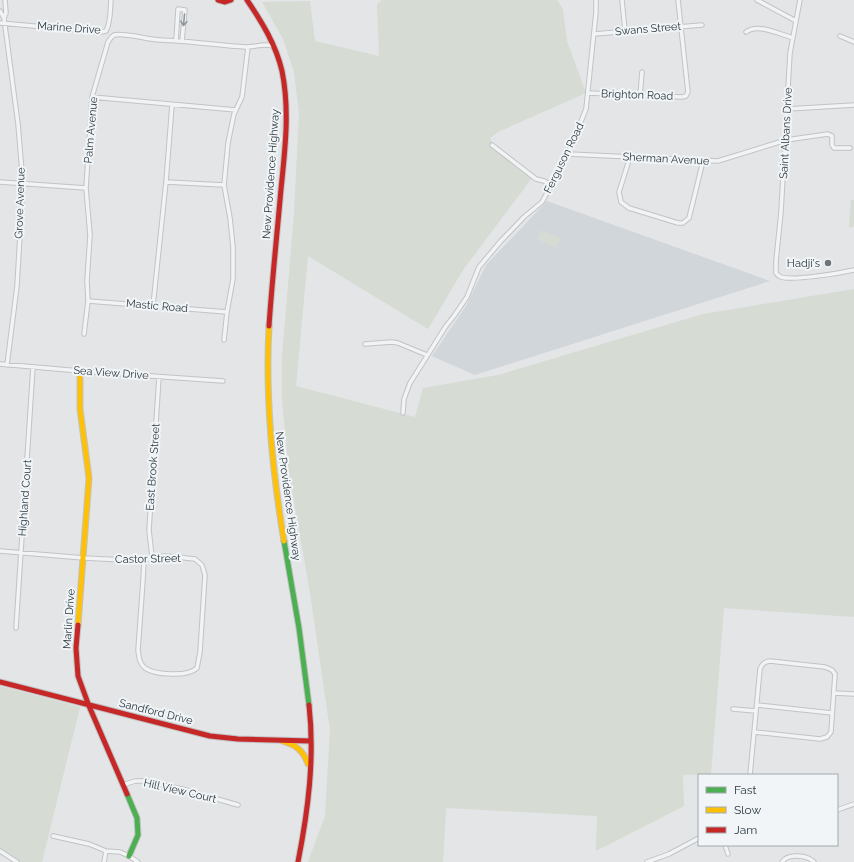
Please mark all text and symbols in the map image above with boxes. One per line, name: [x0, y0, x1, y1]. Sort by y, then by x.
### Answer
one-way arrow: [180, 14, 188, 27]
street label: Marine Drive: [37, 19, 102, 37]
street label: Swans Street: [614, 20, 682, 38]
street label: Saint Albans Drive: [777, 86, 795, 179]
street label: Brighton Road: [601, 87, 674, 103]
street label: Palm Avenue: [82, 96, 100, 164]
street label: New Providence Highway: [260, 108, 282, 240]
street label: Ferguson Road: [541, 120, 587, 195]
street label: Sherman Avenue: [622, 150, 710, 168]
street label: Grove Avenue: [12, 167, 28, 239]
place label: Hadji's: [787, 257, 820, 270]
marker: Hadji's: [823, 258, 833, 268]
street label: Mastic Road: [125, 297, 189, 315]
street label: Sea View Drive: [73, 364, 150, 382]
street label: East Brook Street: [143, 422, 163, 511]
street label: New Providence Highway: [272, 431, 304, 562]
street label: Highland Court: [16, 459, 34, 537]
street label: Castor Street: [115, 552, 181, 566]
street label: Marlin Drive: [60, 588, 78, 650]
street label: Sandford Drive: [118, 697, 195, 728]
legend: [698, 774, 838, 846]
street label: Hill View Court: [142, 776, 218, 806]
text: Fast: [734, 783, 757, 797]
text: Slow: [734, 803, 761, 817]
text: Jam: [734, 823, 757, 837]

